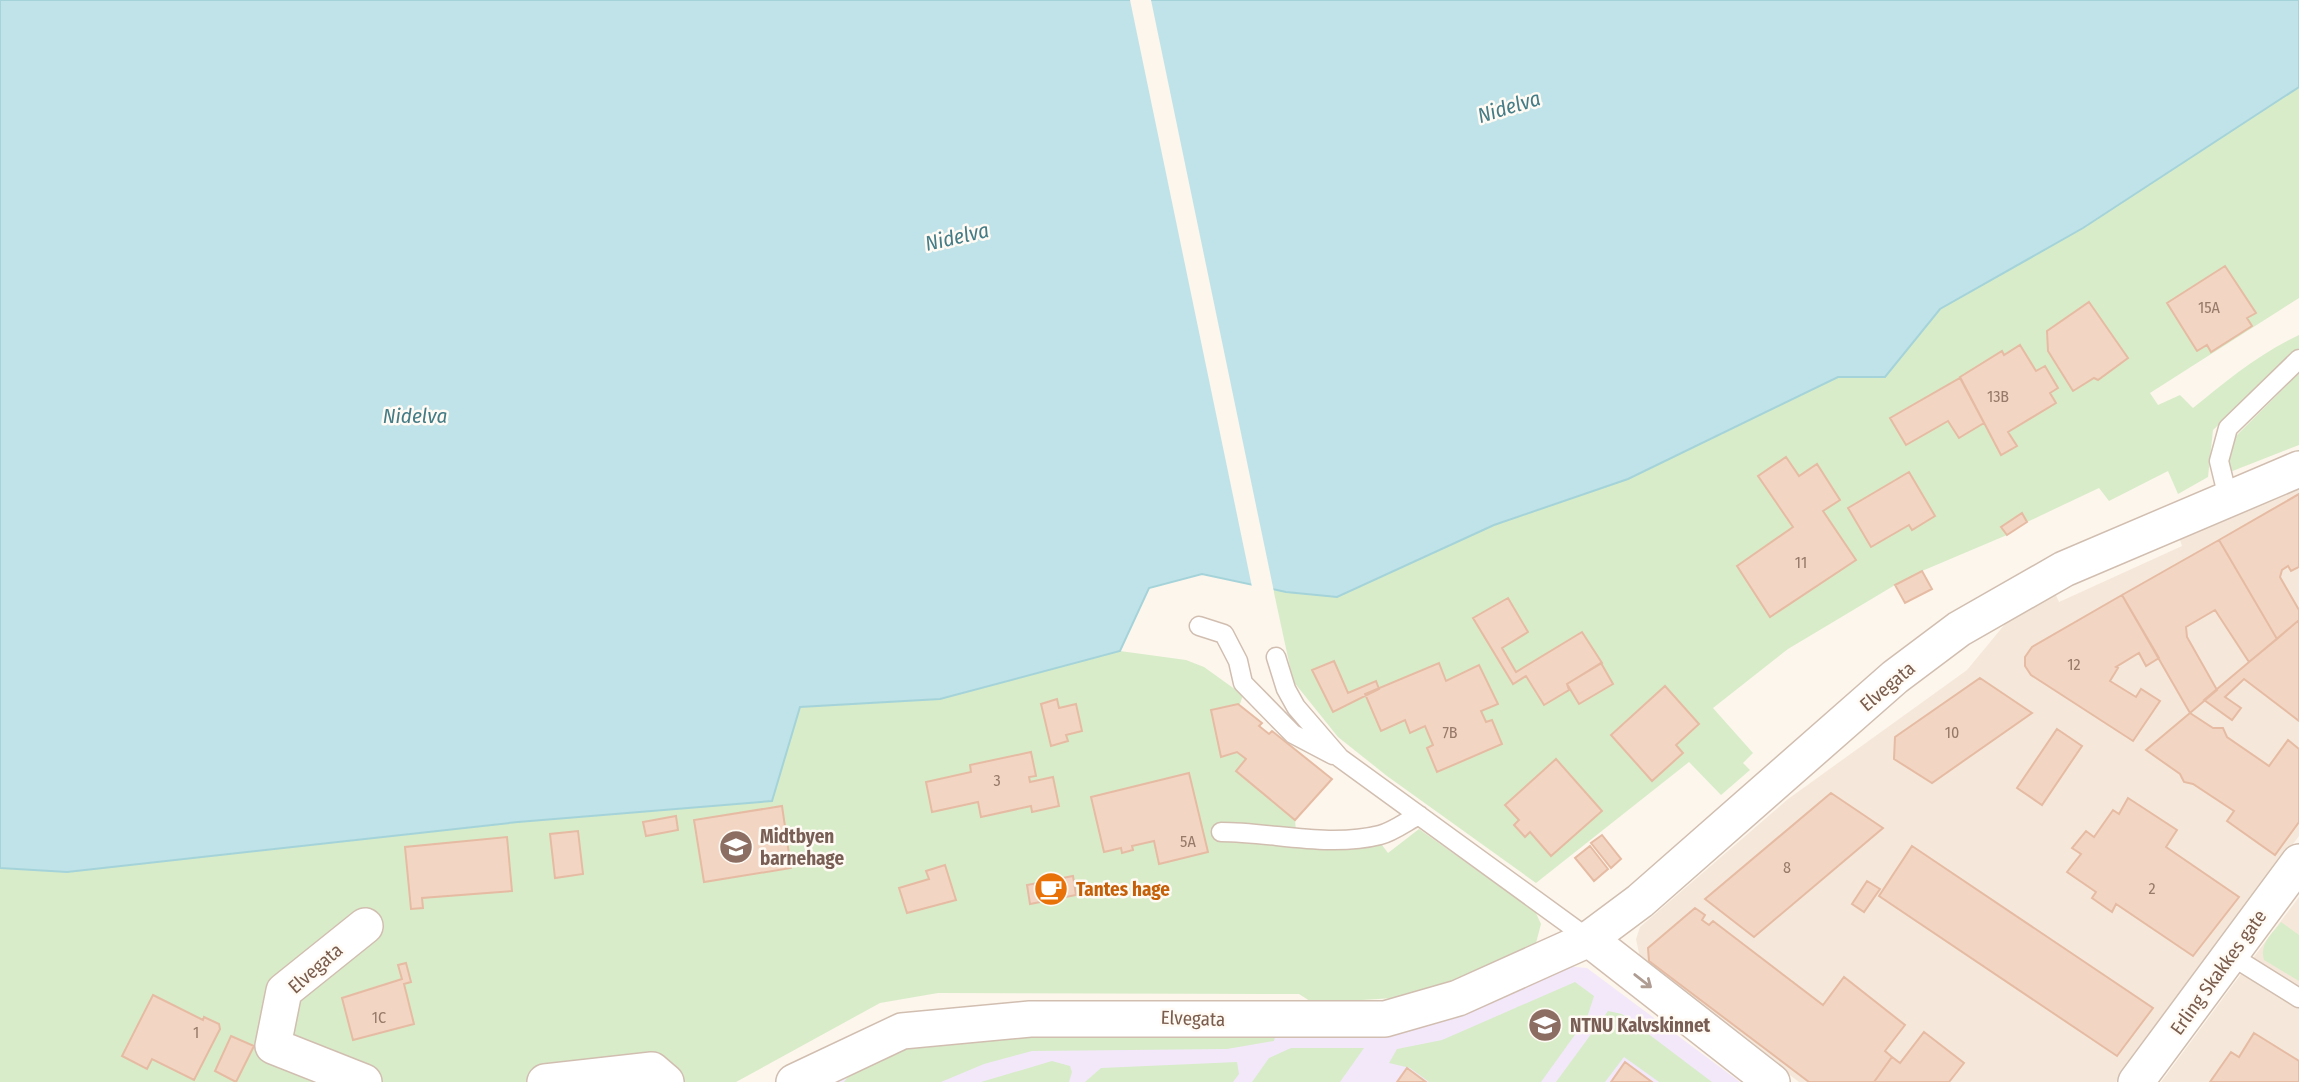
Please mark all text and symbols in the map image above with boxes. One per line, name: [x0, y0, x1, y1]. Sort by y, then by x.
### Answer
water label: Nidelva: [1474, 85, 1544, 129]
water label: Nidelva: [923, 217, 991, 257]
house number: 15A: [2198, 298, 2221, 317]
house number: 13B: [1987, 387, 2009, 406]
water label: Nidelva: [383, 403, 447, 429]
house number: 11: [1795, 553, 1807, 572]
house number: 12: [2067, 655, 2081, 674]
street label: Elvegata: [1855, 657, 1919, 716]
house number: 7B: [1442, 723, 1458, 742]
house number: 10: [1945, 723, 1959, 742]
house number: 3: [993, 771, 1001, 790]
place label: Midtbyen barnehage: [760, 825, 844, 870]
school or university icon: Midtbyen barnehage: [717, 828, 755, 866]
house number: 5A: [1180, 832, 1196, 851]
house number: 8: [1783, 858, 1791, 877]
cafe icon: Tantes hage: [1032, 870, 1070, 908]
place label: Tantes hage: [1076, 878, 1170, 901]
house number: 2: [2148, 879, 2156, 898]
street label: Erling Skakkes gate: [2165, 905, 2271, 1039]
street label: Elvegata: [283, 938, 347, 998]
one-way arrow: [1633, 974, 1652, 989]
street label: Elvegata: [1160, 1006, 1226, 1031]
school or university icon: NTNU Kalvskinnet: [1526, 1006, 1564, 1044]
house number: 1C: [372, 1008, 386, 1027]
place label: NTNU Kalvskinnet: [1570, 1014, 1711, 1037]
house number: 1: [193, 1023, 199, 1042]

